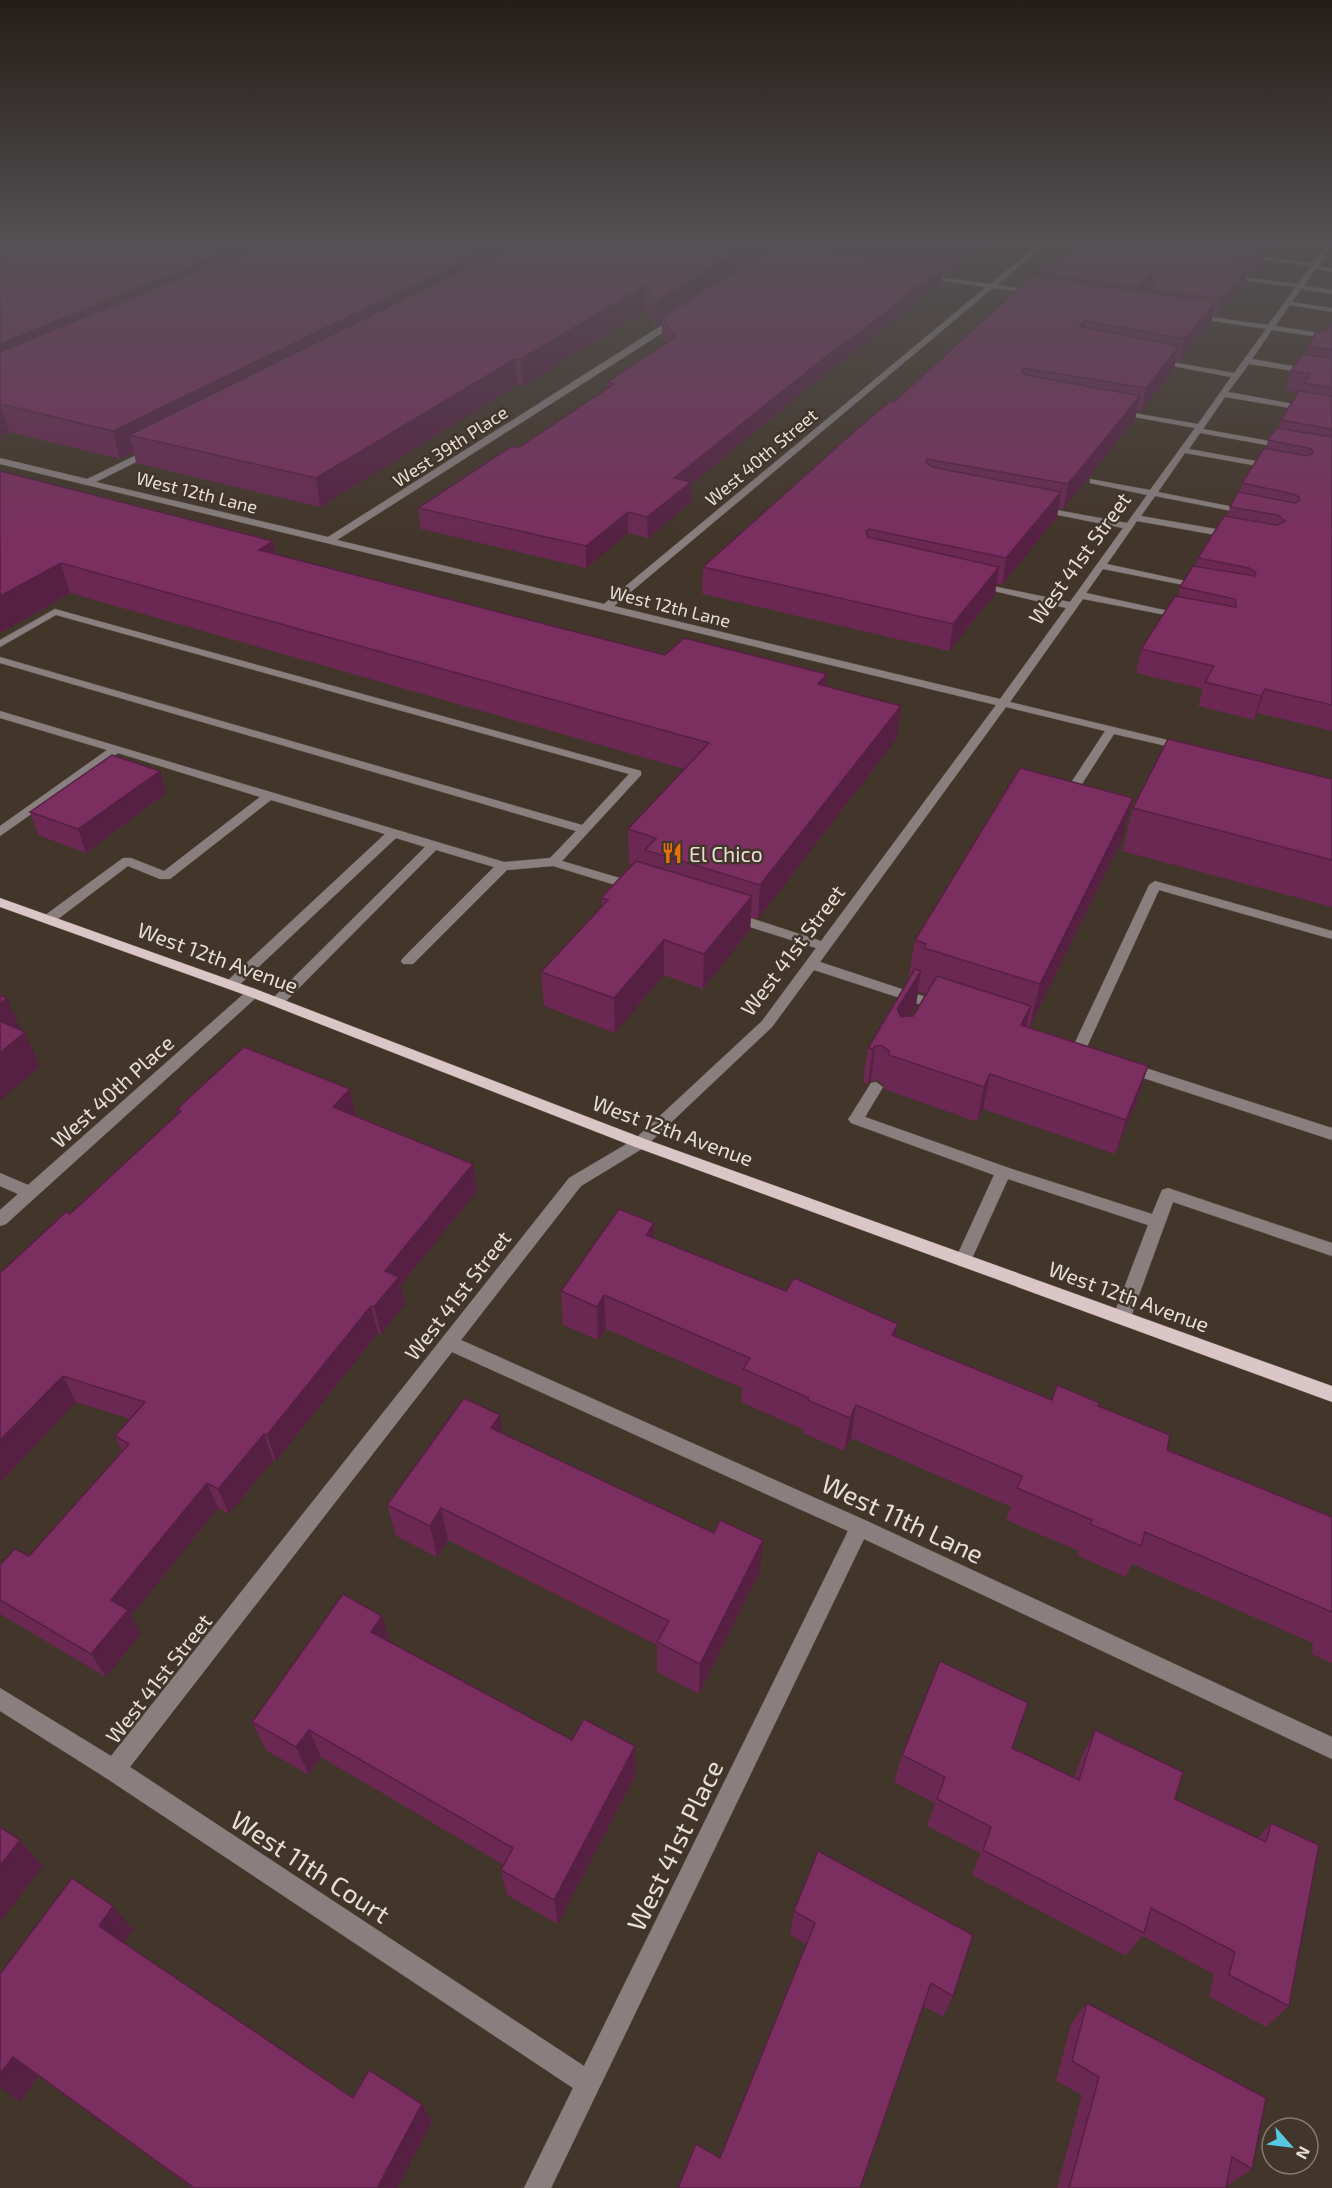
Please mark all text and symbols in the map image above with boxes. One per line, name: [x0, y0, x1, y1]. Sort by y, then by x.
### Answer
street label: West 39th Place: [389, 401, 511, 491]
street label: West 40th Street: [700, 404, 822, 510]
street label: West 12th Lane: [134, 466, 260, 518]
street label: West 41st Street: [1023, 487, 1135, 629]
street label: West 12th Lane: [607, 580, 733, 632]
restaurant icon: El Chico: [660, 841, 684, 865]
place label: El Chico: [689, 841, 763, 866]
street label: West 41st Street: [735, 880, 849, 1020]
street label: West 12th Avenue: [134, 916, 302, 998]
street label: West 40th Place: [46, 1029, 178, 1153]
street label: West 12th Avenue: [589, 1089, 757, 1171]
street label: West 41st Street: [399, 1225, 515, 1365]
street label: West 12th Avenue: [1045, 1255, 1213, 1337]
street label: West 11th Lane: [817, 1467, 989, 1569]
street label: West 41st Street: [100, 1608, 216, 1748]
street label: West 41st Place: [619, 1755, 729, 1935]
street label: West 11th Court: [226, 1803, 396, 1929]
north arrow: [1260, 2116, 1320, 2176]
text: N: [1293, 2144, 1315, 2163]

